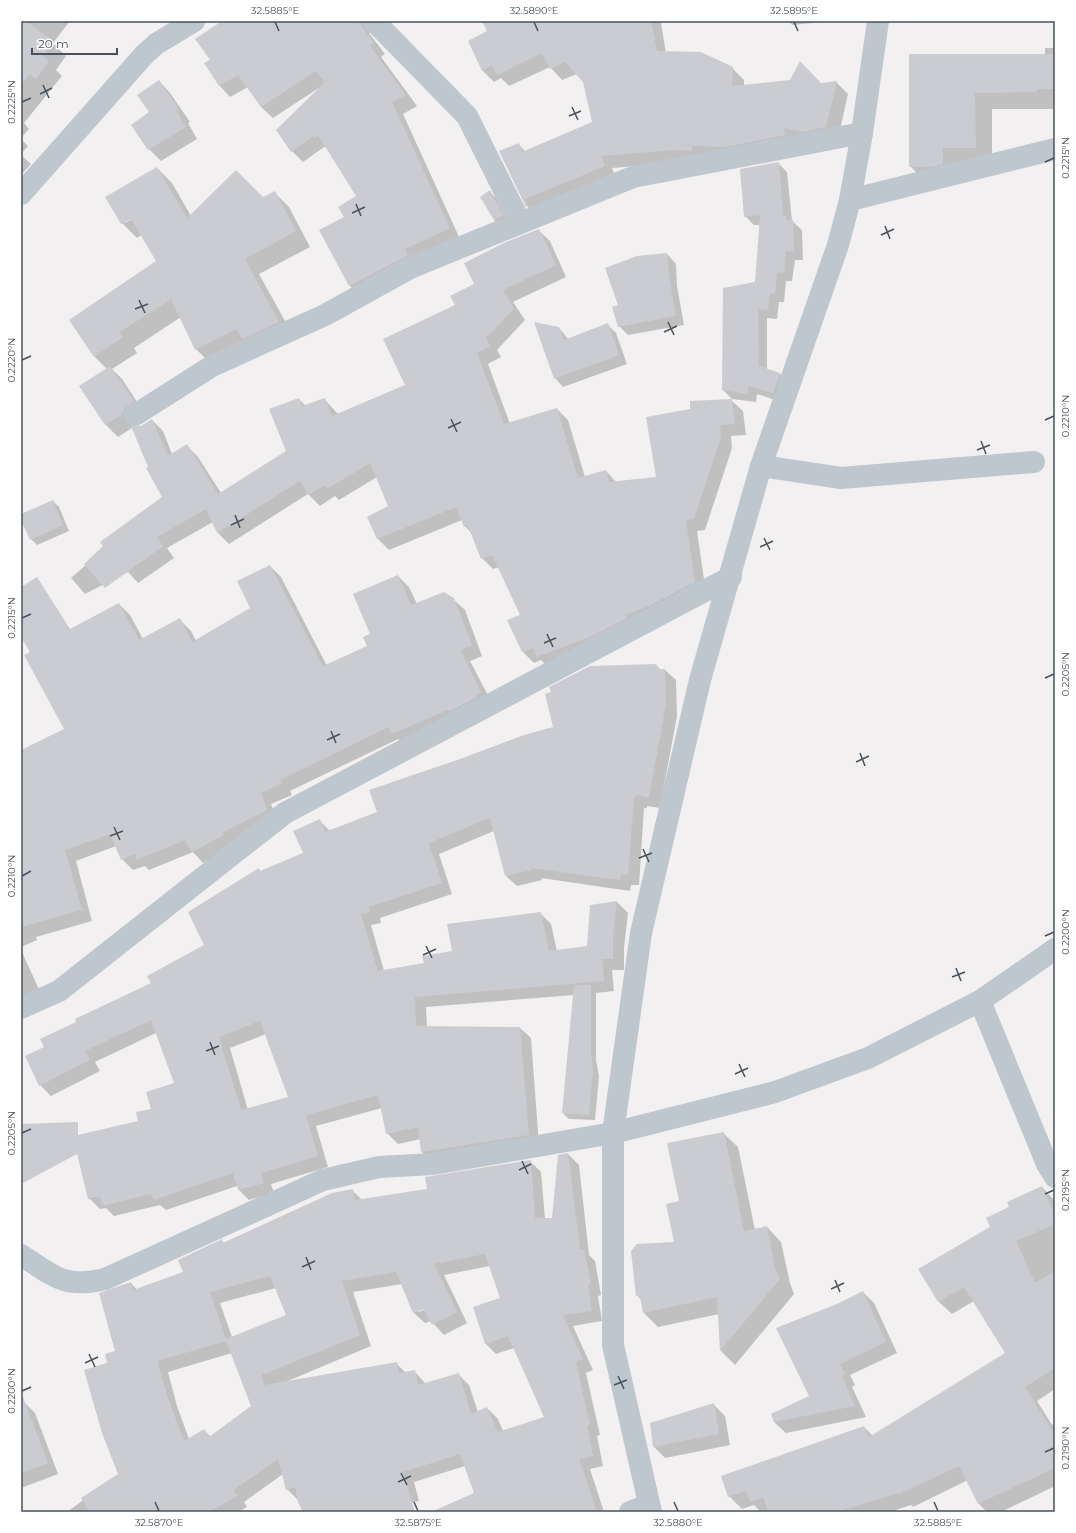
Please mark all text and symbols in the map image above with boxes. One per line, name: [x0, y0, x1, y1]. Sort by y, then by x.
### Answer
text: 32.5885°E: [251, 4, 299, 17]
text: 32.5890°E: [509, 4, 559, 17]
text: 32.5895°E: [770, 4, 818, 17]
scale bar: [32, 30, 117, 56]
text: 20 m: [38, 36, 69, 51]
text: 0.2225°N: [5, 80, 18, 124]
text: 0.2215°N: [1059, 137, 1072, 179]
text: 0.2220°N: [5, 338, 18, 382]
text: 0.2210°N: [1059, 395, 1072, 437]
text: 0.2215°N: [5, 597, 18, 639]
text: 0.2205°N: [1059, 652, 1072, 696]
text: 0.2210°N: [5, 855, 18, 897]
text: 0.2200°N: [1059, 909, 1072, 955]
text: 0.2205°N: [5, 1111, 18, 1155]
text: 0.2195°N: [1059, 1169, 1072, 1211]
text: 0.2200°N: [5, 1368, 18, 1414]
text: 0.2190°N: [1059, 1426, 1072, 1470]
text: 32.5870°E: [135, 1516, 184, 1529]
text: 32.5875°E: [394, 1516, 442, 1529]
text: 32.5880°E: [653, 1516, 703, 1529]
text: 32.5885°E: [914, 1516, 962, 1529]

